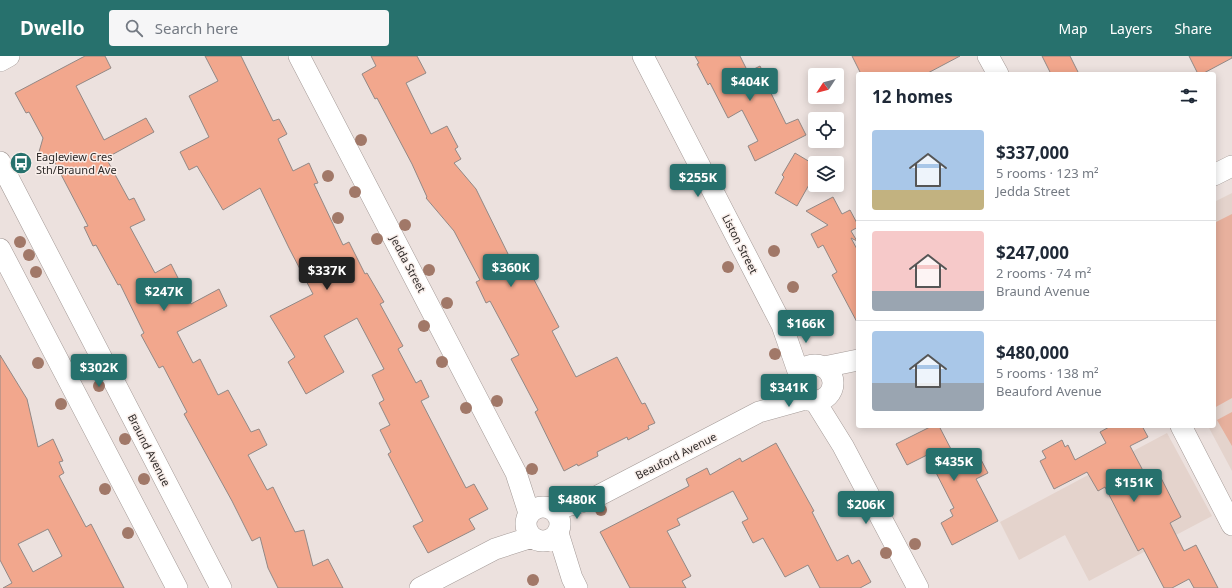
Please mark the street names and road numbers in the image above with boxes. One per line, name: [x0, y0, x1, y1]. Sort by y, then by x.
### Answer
street label: Liston Street: [719, 211, 762, 276]
street label: Jedda Street: [387, 232, 430, 295]
street label: Braund Avenue: [125, 411, 174, 489]
street label: Beauford Avenue: [633, 429, 719, 483]

